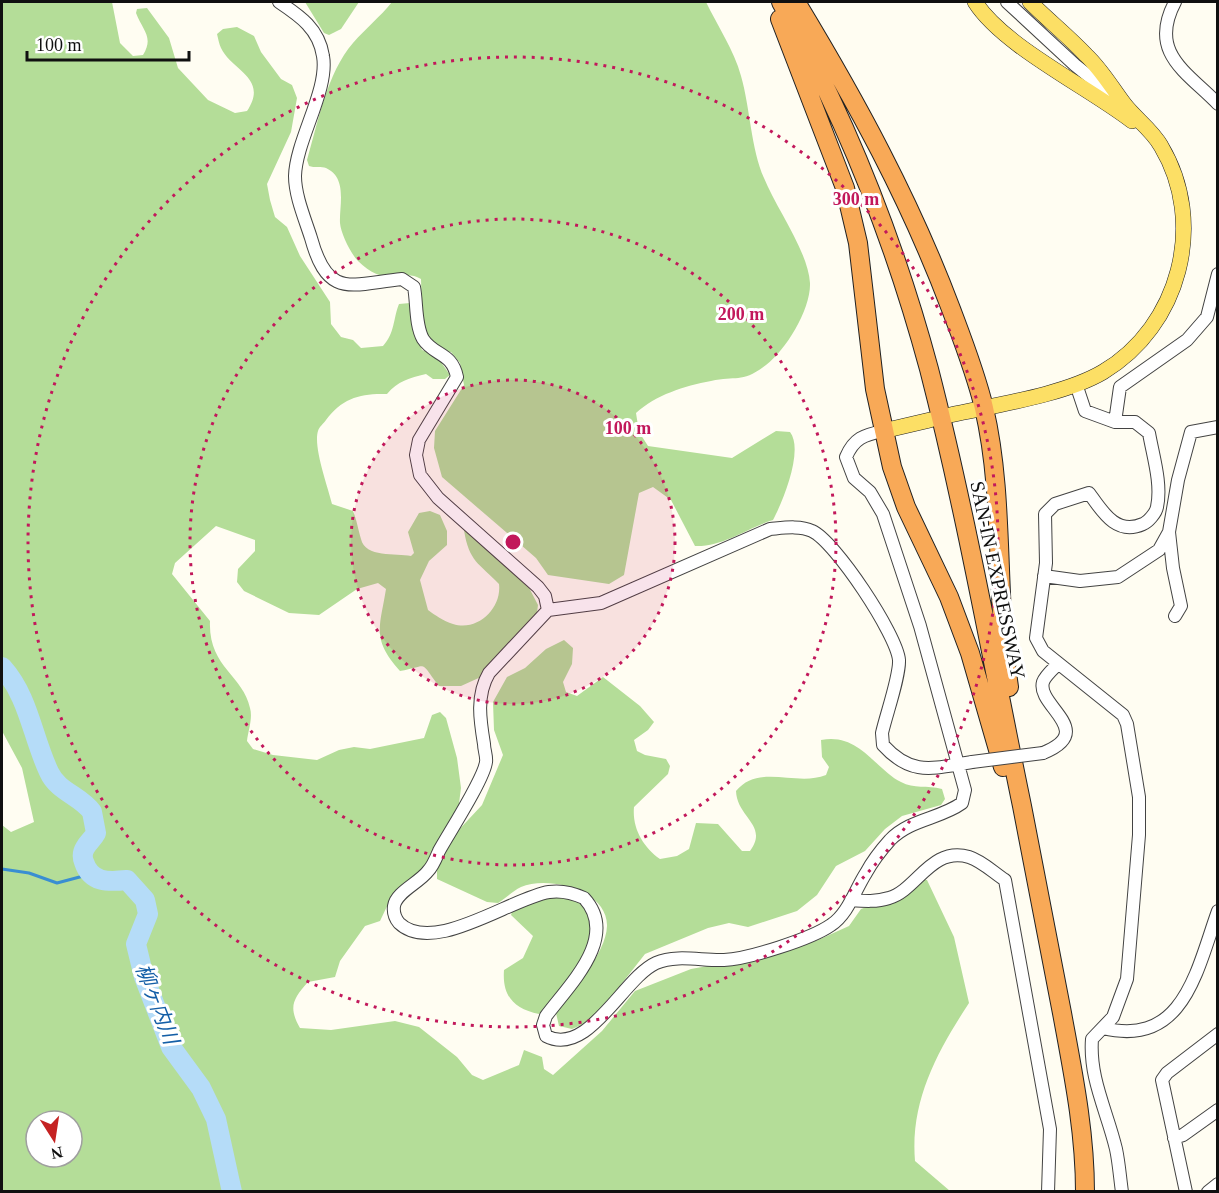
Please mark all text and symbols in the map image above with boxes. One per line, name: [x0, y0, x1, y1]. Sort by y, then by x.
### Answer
scale bar: [27, 24, 189, 62]
text: 100 m: [36, 35, 82, 55]
text: 300 m: [833, 189, 879, 209]
text: 200 m: [718, 304, 764, 324]
text: 100 m: [605, 418, 651, 438]
street label: SAN-IN EXPRESSWAY: [966, 479, 1030, 681]
centre of rings: [503, 532, 523, 552]
water label: 柳ヶ内川: [131, 960, 184, 1049]
north arrow: [24, 1109, 84, 1169]
text: N: [49, 1144, 64, 1163]

